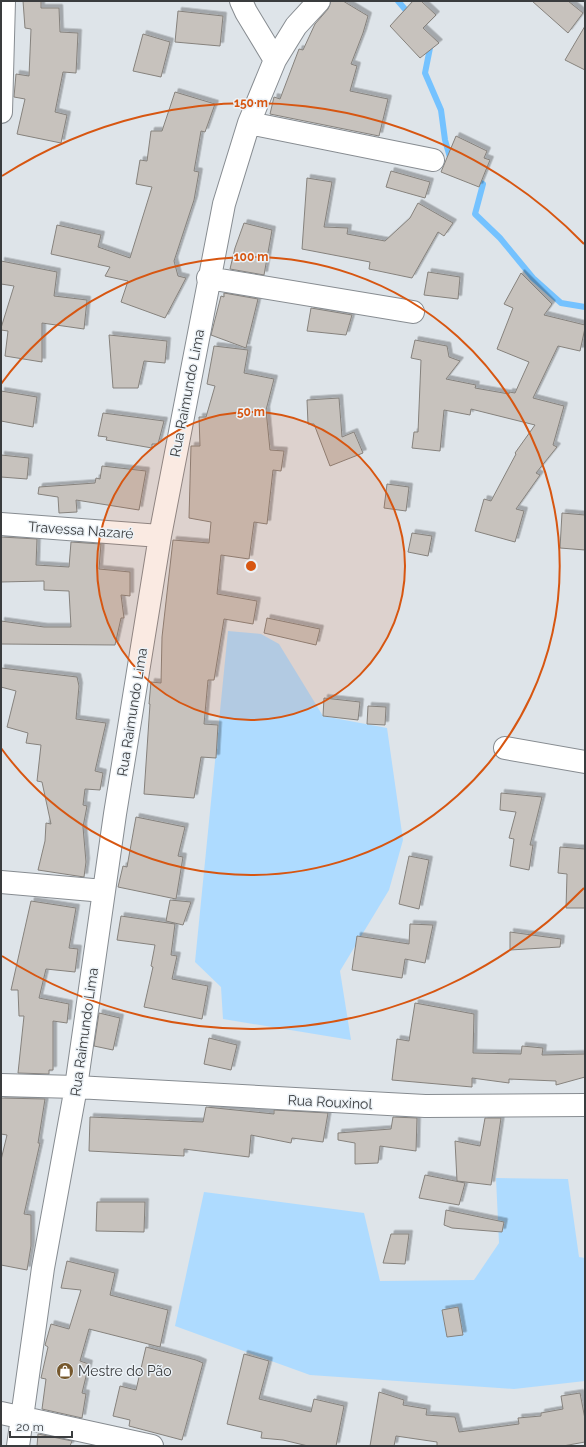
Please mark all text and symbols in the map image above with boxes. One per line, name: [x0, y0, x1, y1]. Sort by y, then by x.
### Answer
text: 150 m: [234, 96, 268, 110]
text: 100 m: [234, 250, 268, 264]
street label: Rua Raimundo Lima: [167, 328, 207, 458]
text: 50 m: [237, 405, 265, 419]
street label: Travessa Nazaré: [28, 518, 134, 542]
centre of rings: [244, 559, 258, 573]
street label: Rua Raimundo Lima: [114, 647, 150, 777]
street label: Rua Raimundo Lima: [67, 967, 101, 1097]
street label: Rua Rouxinol: [287, 1092, 373, 1112]
shop icon: Mestre do Pão: [55, 1361, 75, 1381]
place label: Mestre do Pão: [78, 1363, 172, 1379]
scale bar: [10, 1413, 72, 1439]
text: 20 m: [16, 1420, 44, 1434]

